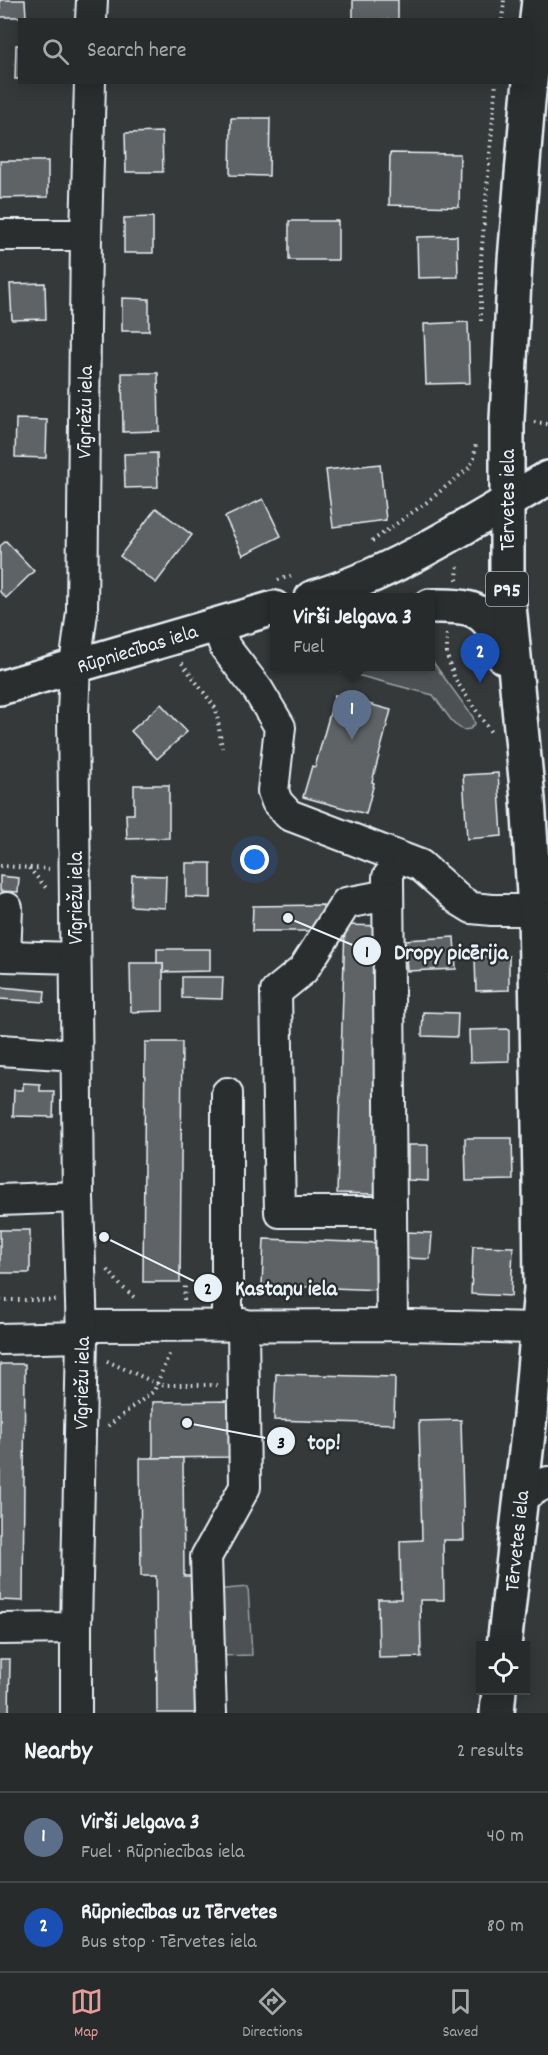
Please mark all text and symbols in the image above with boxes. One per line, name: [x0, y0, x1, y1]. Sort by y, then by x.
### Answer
search box: [18, 18, 530, 84]
icon: search: [39, 35, 72, 68]
text: Search here: [87, 36, 186, 67]
street label: Vīgriežu iela: [71, 364, 103, 459]
street label: Tērvetes iela: [495, 448, 525, 551]
road number: P95: [486, 572, 528, 606]
popup: [270, 593, 435, 671]
text: Virši Jelgava 3: [293, 603, 412, 634]
street label: Rūpniecības iela: [74, 618, 203, 683]
text: Fuel: [293, 634, 324, 662]
pin: 2: [460, 634, 500, 683]
pin: 1: [332, 690, 372, 740]
your location: [240, 845, 269, 874]
street label: Vīgriežu iela: [63, 850, 93, 945]
callout: Dropy picērija: [352, 931, 520, 971]
text: Dropy picērija: [394, 939, 509, 970]
text: 1: [365, 941, 369, 966]
callout: Kastaņu iela: [193, 1268, 349, 1308]
text: Kastaņu iela: [235, 1275, 338, 1306]
text: 2: [204, 1278, 212, 1303]
street label: Vīgriežu iela: [68, 1335, 100, 1430]
callout: top!: [266, 1421, 352, 1461]
text: top!: [308, 1429, 340, 1460]
text: 3: [277, 1432, 285, 1457]
street label: Tērvetes iela: [499, 1488, 539, 1594]
map controls: [476, 1641, 530, 1695]
button: locate: [476, 1641, 530, 1695]
text: Nearby: [24, 1734, 92, 1771]
text: 2 results: [457, 1738, 524, 1766]
text: Virši Jelgava 3: [81, 1808, 200, 1839]
text: 1: [41, 1823, 46, 1851]
text: 40 m: [486, 1823, 524, 1851]
text: Fuel · Rūpniecības iela: [81, 1839, 244, 1867]
text: Rūpniecības uz Tērvetes: [81, 1898, 277, 1929]
text: 2: [39, 1913, 48, 1941]
text: 80 m: [487, 1913, 524, 1941]
text: Bus stop · Tērvetes iela: [81, 1929, 257, 1957]
tab: Map: [70, 1985, 103, 2044]
tab: Directions: [242, 1985, 303, 2044]
tab: Saved: [442, 1985, 478, 2044]

